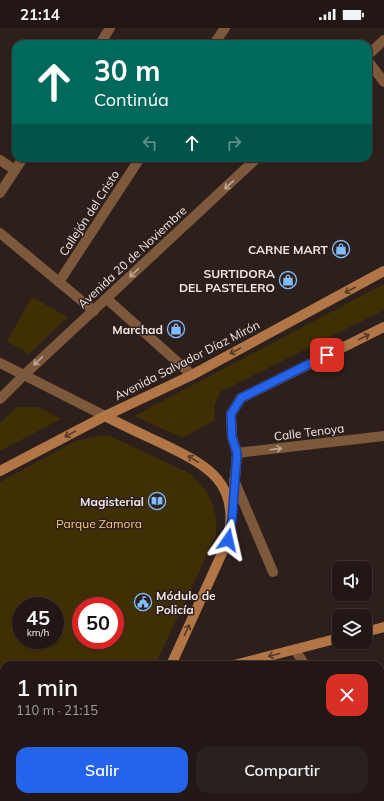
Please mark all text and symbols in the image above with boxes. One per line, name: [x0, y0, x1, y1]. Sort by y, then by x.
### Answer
text: 21:14: [20, 5, 60, 24]
text: 30 m: [94, 53, 160, 88]
icon: ahead: [28, 56, 80, 108]
text: Continúa: [94, 88, 169, 111]
icon: left: [139, 132, 161, 154]
icon: ahead: [181, 132, 203, 154]
icon: right: [223, 132, 245, 154]
street label: Callejón del Cristo: [56, 167, 122, 259]
one-way arrow: [224, 180, 234, 189]
street label: Avenida 20 de Noviembre: [75, 203, 189, 311]
shop icon: CARNE MART: [331, 239, 351, 259]
place label: CARNE MART: [248, 242, 329, 257]
place label: SURTIDORA DEL PASTELERO: [179, 266, 275, 295]
one-way arrow: [129, 269, 139, 278]
shop icon: SURTIDORA DEL PASTELERO: [278, 270, 298, 290]
one-way arrow: [344, 286, 356, 294]
street label: Avenida Salvador Díaz Mirón: [112, 317, 262, 403]
shop icon: Marchad: [166, 319, 186, 339]
place label: Marchad: [112, 322, 163, 337]
one-way arrow: [357, 333, 369, 340]
pin: [310, 338, 344, 372]
icon: arrive: [316, 344, 338, 366]
one-way arrow: [229, 348, 241, 356]
one-way arrow: [33, 357, 44, 366]
street label: Calle Tenoya: [273, 420, 345, 444]
one-way arrow: [64, 431, 76, 439]
one-way arrow: [269, 445, 282, 452]
one-way arrow: [187, 454, 199, 462]
library icon: Magisterial: [147, 491, 167, 511]
place label: Magisterial: [80, 494, 144, 509]
park label: Parque Zamora: [56, 516, 142, 531]
position arrow: [207, 519, 249, 561]
map controls: [332, 561, 372, 649]
button: sound: [332, 561, 372, 601]
place label: Módulo de Policía: [156, 588, 216, 617]
public building icon: Módulo de Policía: [133, 592, 153, 612]
speed limit sign: 50: [72, 597, 124, 649]
text: 45: [26, 605, 50, 630]
button: layers: [332, 609, 372, 649]
one-way arrow: [184, 624, 191, 636]
text: km/h: [27, 626, 49, 639]
one-way arrow: [268, 652, 281, 659]
text: 1 min: [16, 672, 78, 702]
button: close: [326, 674, 368, 716]
text: 110 m · 21:15: [16, 702, 98, 718]
button: Salir: [16, 747, 188, 793]
button: Compartir: [196, 747, 368, 793]

